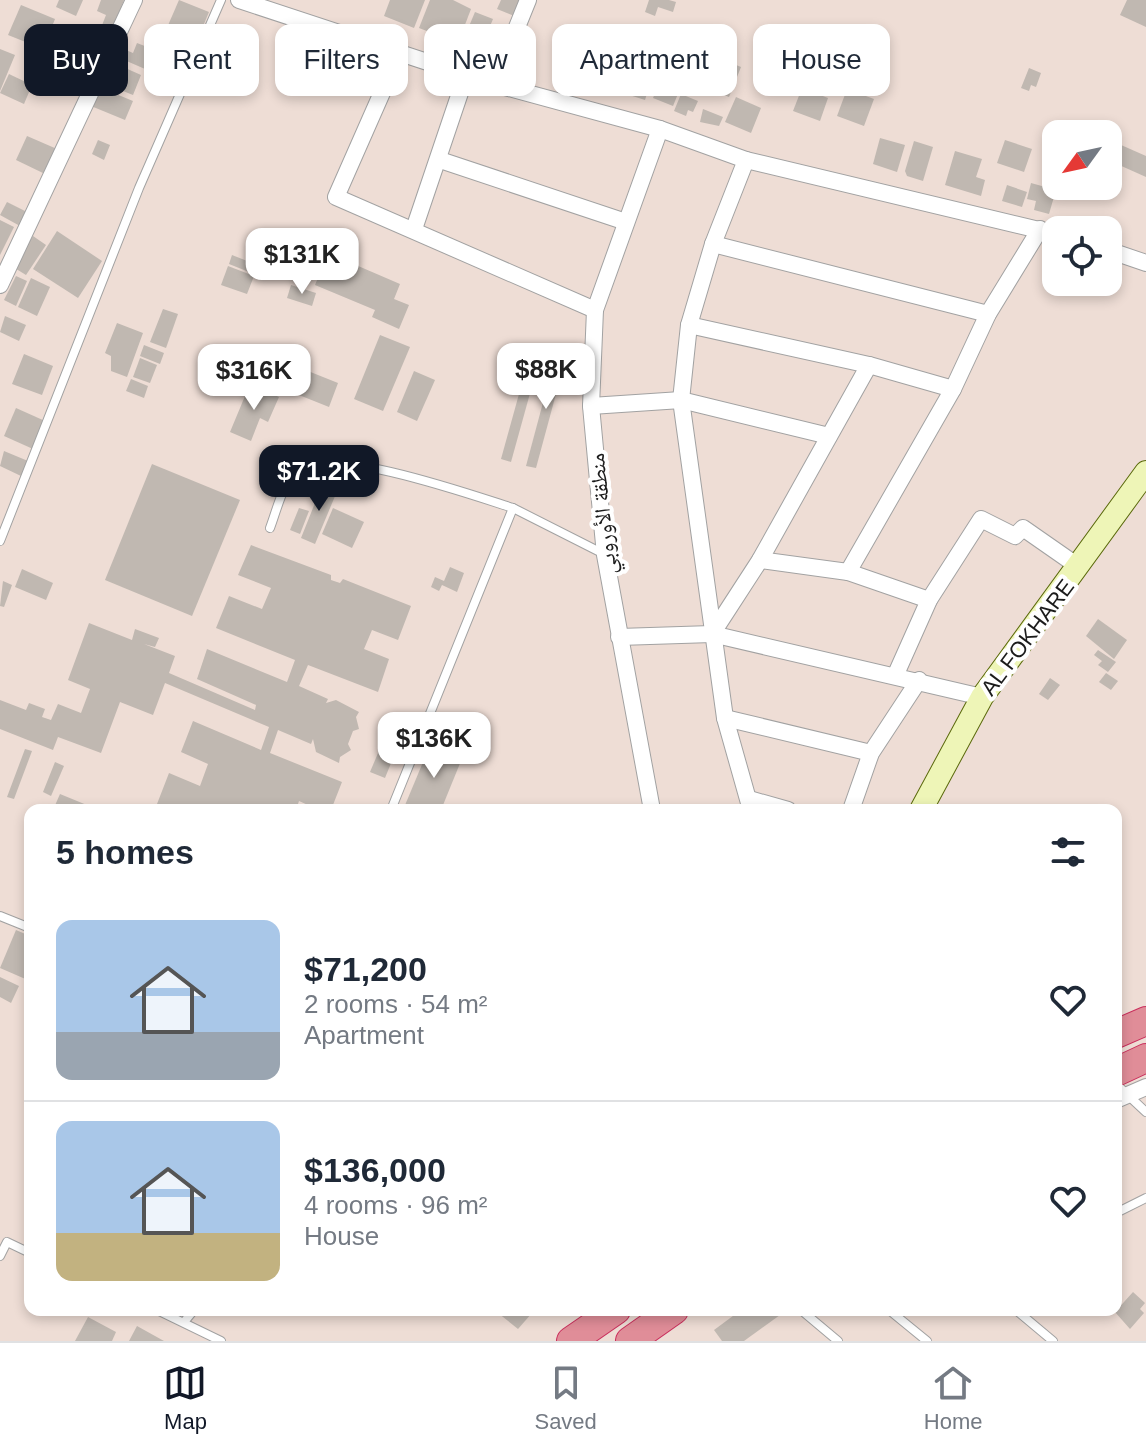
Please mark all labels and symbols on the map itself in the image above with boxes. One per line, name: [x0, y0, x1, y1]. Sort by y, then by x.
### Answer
north arrow: [1042, 120, 1122, 200]
pin: $131K: [246, 228, 358, 296]
pin: $88K: [499, 343, 593, 411]
pin: $316K: [198, 344, 310, 412]
pin: $71.2K: [254, 445, 384, 513]
street label: منطقة الأوروبي: [584, 452, 626, 576]
street label: AL FOKHARE: [976, 574, 1079, 700]
pin: $136K: [378, 712, 490, 780]

